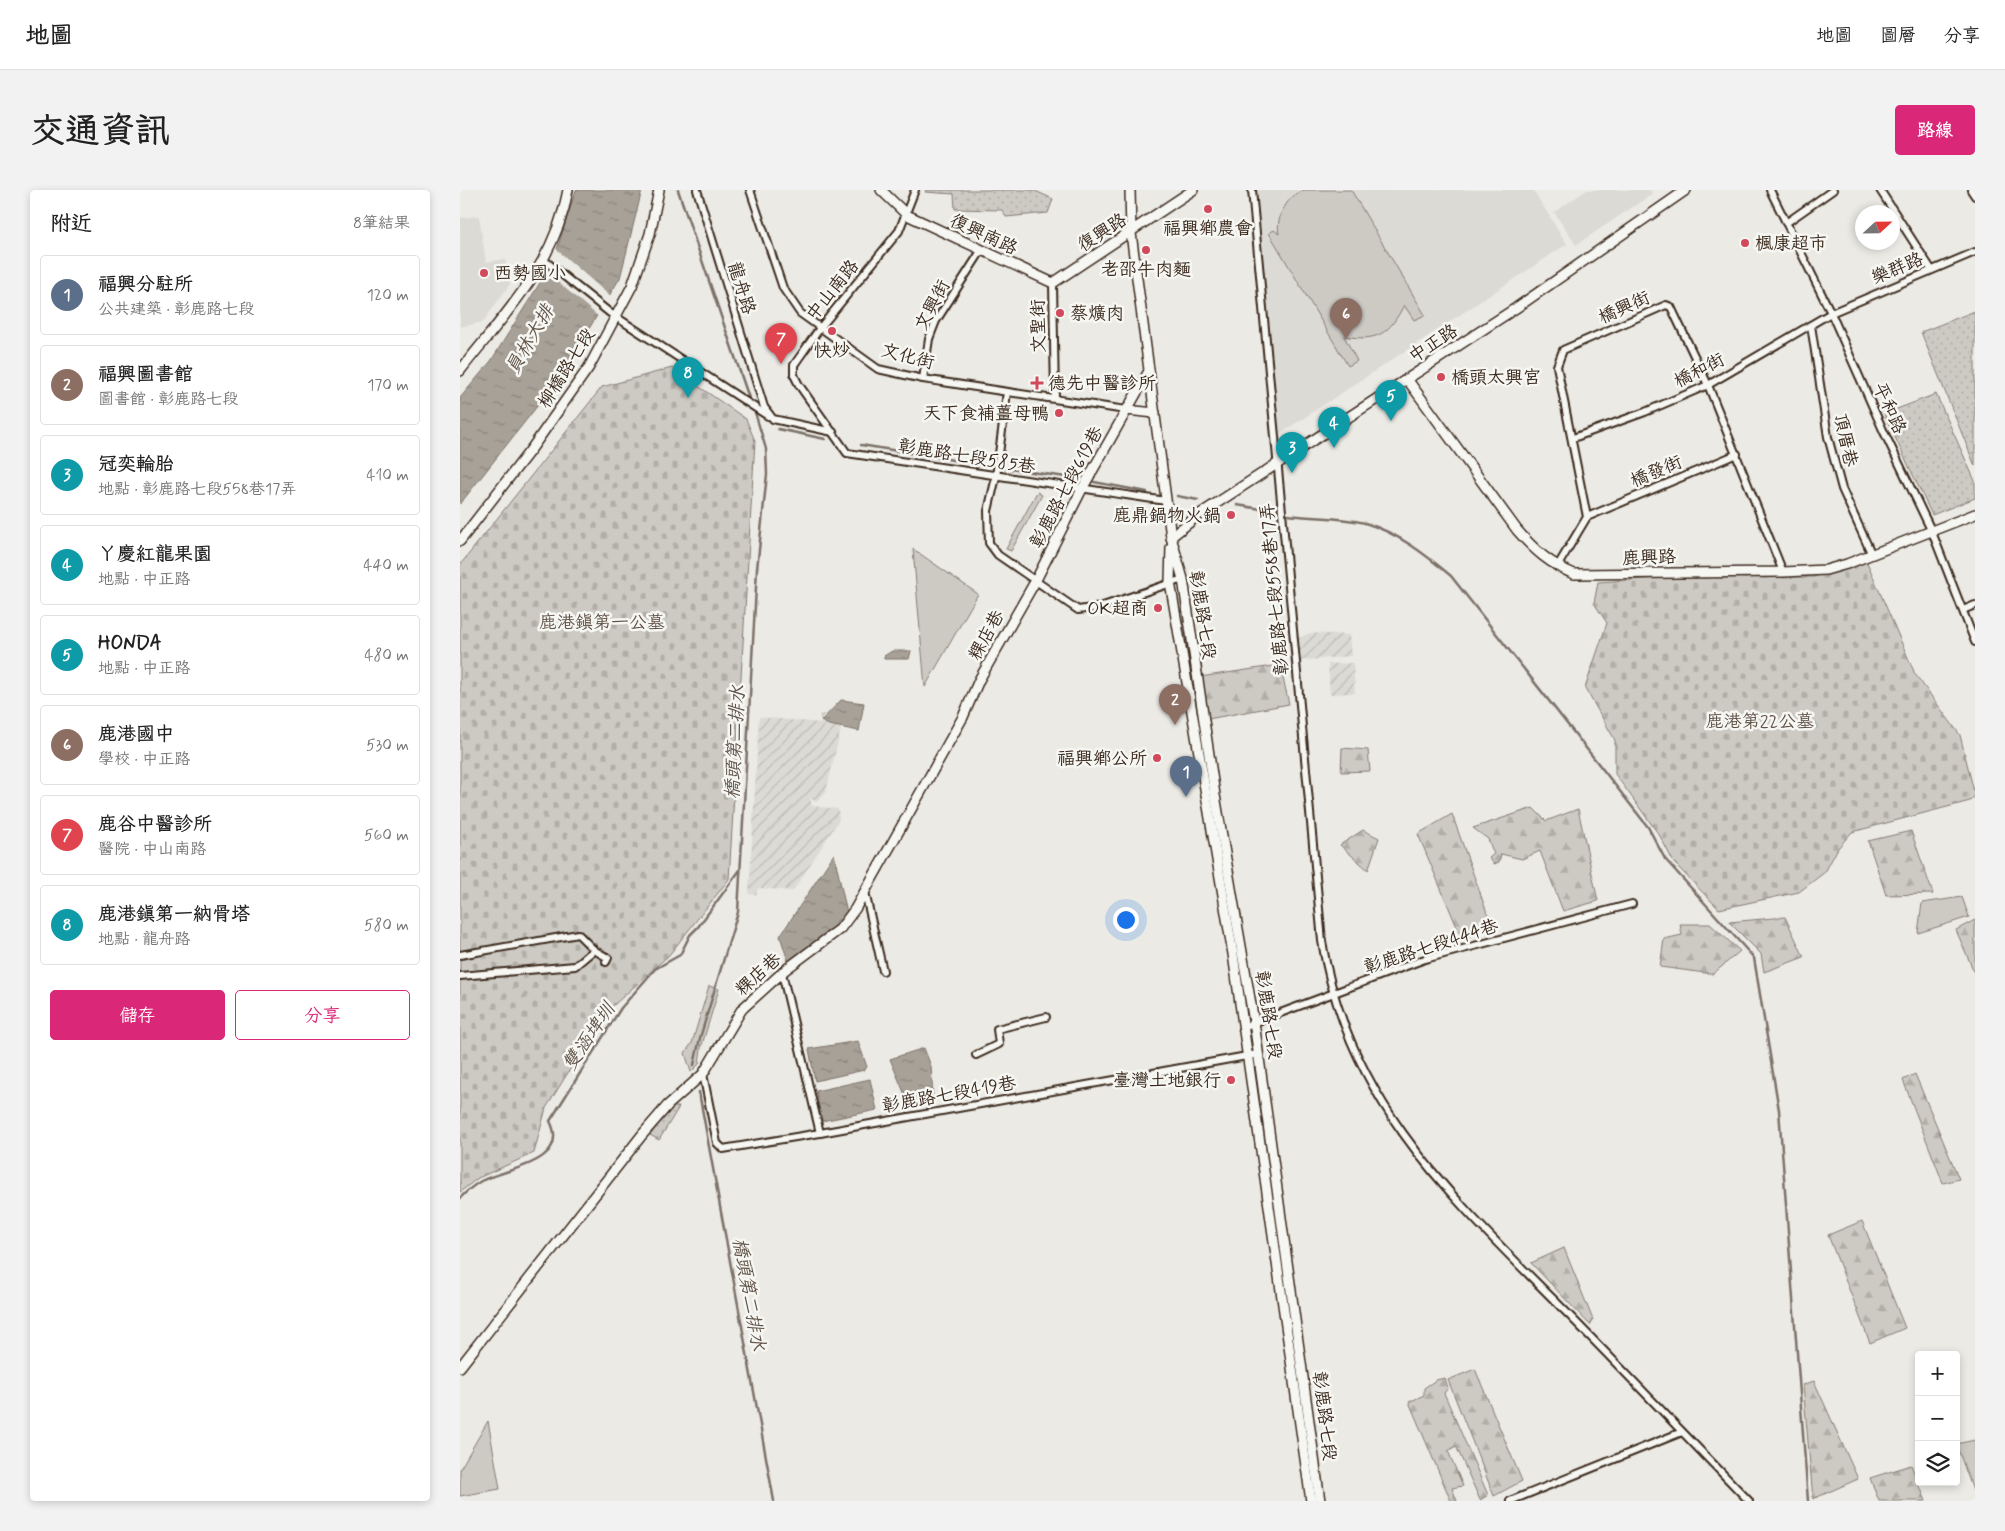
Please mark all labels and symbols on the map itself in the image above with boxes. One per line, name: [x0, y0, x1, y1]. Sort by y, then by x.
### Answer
marker: 福興鄉農會: [1202, 203, 1214, 215]
north arrow: [1855, 205, 1900, 250]
street label: 復興路: [1073, 208, 1132, 258]
street label: 復興南路: [946, 209, 1021, 261]
place label: 福興鄉農會: [1163, 217, 1253, 241]
place label: 楓康超市: [1755, 232, 1827, 256]
marker: 楓康超市: [1739, 237, 1751, 249]
marker: 老邵牛肉麵: [1140, 244, 1152, 256]
street label: 樂群路: [1868, 247, 1927, 291]
street label: 中山南路: [801, 255, 865, 326]
place label: 老邵牛肉麵: [1101, 258, 1191, 282]
street label: 龍舟路: [722, 259, 760, 318]
place label: 西勢國小: [494, 262, 566, 286]
marker: 西勢國小: [478, 267, 490, 279]
street label: 文興街: [910, 276, 956, 335]
street label: 橋興街: [1595, 286, 1654, 330]
pin: 6: [1330, 298, 1362, 339]
water label: 員林大排: [500, 299, 561, 379]
street label: 文聖街: [1027, 299, 1051, 353]
place label: 蔡爌肉: [1070, 302, 1124, 326]
marker: 蔡爌肉: [1054, 307, 1066, 319]
street label: 中正路: [1404, 319, 1463, 369]
pin: 7: [765, 323, 797, 364]
street label: 柳橋路七段: [533, 324, 601, 413]
marker: 快炒: [826, 325, 838, 337]
street label: 文化街: [879, 338, 937, 376]
place label: 快炒: [814, 339, 850, 363]
street label: 橋和街: [1670, 348, 1729, 394]
pin: 8: [672, 357, 704, 398]
place label: 橋頭太興宮: [1451, 366, 1541, 390]
marker: 橋頭太興宮: [1435, 371, 1447, 383]
place label: 德先中醫診所: [1048, 372, 1156, 396]
marker: 德先中醫診所: [1030, 376, 1044, 390]
street label: 平和路: [1867, 379, 1911, 438]
pin: 5: [1375, 380, 1407, 421]
place label: 天下食補薑母鴨: [923, 402, 1049, 426]
marker: 天下食補薑母鴨: [1053, 407, 1065, 419]
pin: 4: [1318, 407, 1350, 448]
street label: 頂厝巷: [1828, 411, 1862, 469]
street label: 彰鹿路七段619巷: [1025, 422, 1109, 552]
pin: 3: [1276, 432, 1308, 473]
street label: 彰鹿路七段585巷: [896, 434, 1037, 480]
street label: 橋發街: [1627, 450, 1686, 494]
street label: 彰鹿路七段558巷17弄: [1255, 502, 1294, 676]
place label: 鹿鼎鍋物火鍋: [1113, 504, 1221, 528]
marker: 鹿鼎鍋物火鍋: [1225, 509, 1237, 521]
street label: 鹿興路: [1622, 545, 1676, 571]
street label: 彰鹿路七段: [1183, 569, 1221, 661]
place label: OK超商: [1087, 597, 1148, 621]
marker: OK超商: [1152, 602, 1164, 614]
street label: 粿店巷: [963, 606, 1010, 665]
park label: 鹿港鎮第一公墓: [539, 611, 665, 635]
water label: 橋頭第二排水: [720, 684, 751, 800]
pin: 2: [1159, 684, 1191, 725]
park label: 鹿港第22公墓: [1706, 710, 1814, 734]
place label: 福興鄉公所: [1057, 747, 1147, 771]
marker: 福興鄉公所: [1151, 752, 1163, 764]
pin: 1: [1170, 756, 1202, 797]
your location: [1113, 907, 1139, 933]
street label: 彰鹿路七段444巷: [1361, 914, 1502, 980]
street label: 粿店巷: [731, 948, 787, 1002]
street label: 彰鹿路七段: [1249, 969, 1287, 1061]
water label: 雙涵埤圳: [558, 997, 622, 1075]
place label: 臺灣土地銀行: [1113, 1069, 1221, 1093]
street label: 彰鹿路七段419巷: [880, 1071, 1018, 1119]
marker: 臺灣土地銀行: [1225, 1074, 1237, 1086]
water label: 橋頭第二排水: [726, 1236, 771, 1354]
street label: 彰鹿路七段: [1307, 1370, 1341, 1462]

